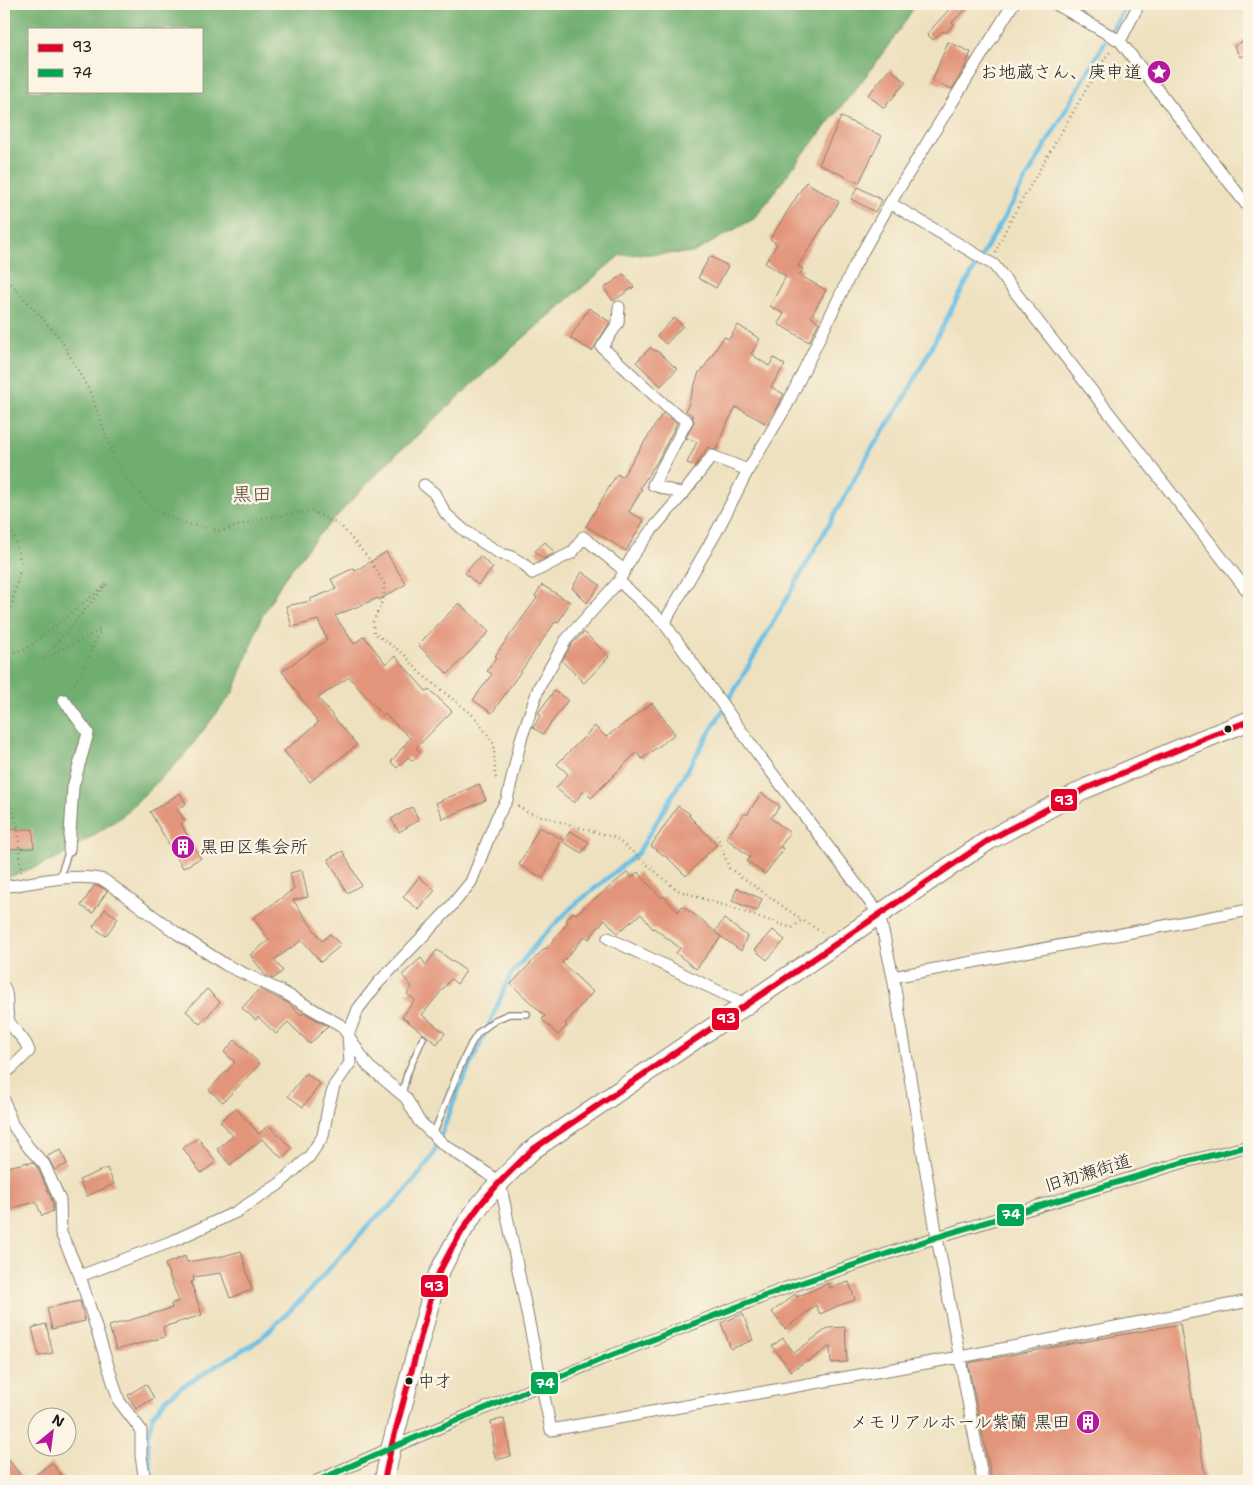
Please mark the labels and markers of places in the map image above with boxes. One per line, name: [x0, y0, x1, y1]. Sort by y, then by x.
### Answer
place icon: お地蔵さん、庚申道: [1146, 59, 1172, 85]
place label: お地蔵さん、庚申道: [980, 60, 1142, 84]
unlabelled marker: [1223, 724, 1233, 734]
building icon: 黒田区集会所: [170, 834, 196, 860]
place label: 黒田区集会所: [200, 835, 308, 859]
place label: 中才: [418, 1370, 452, 1392]
marker: 中才: [404, 1376, 414, 1386]
building icon: メモリアルホール紫蘭 黒田: [1075, 1409, 1101, 1435]
place label: メモリアルホール紫蘭 黒田: [850, 1410, 1070, 1434]

